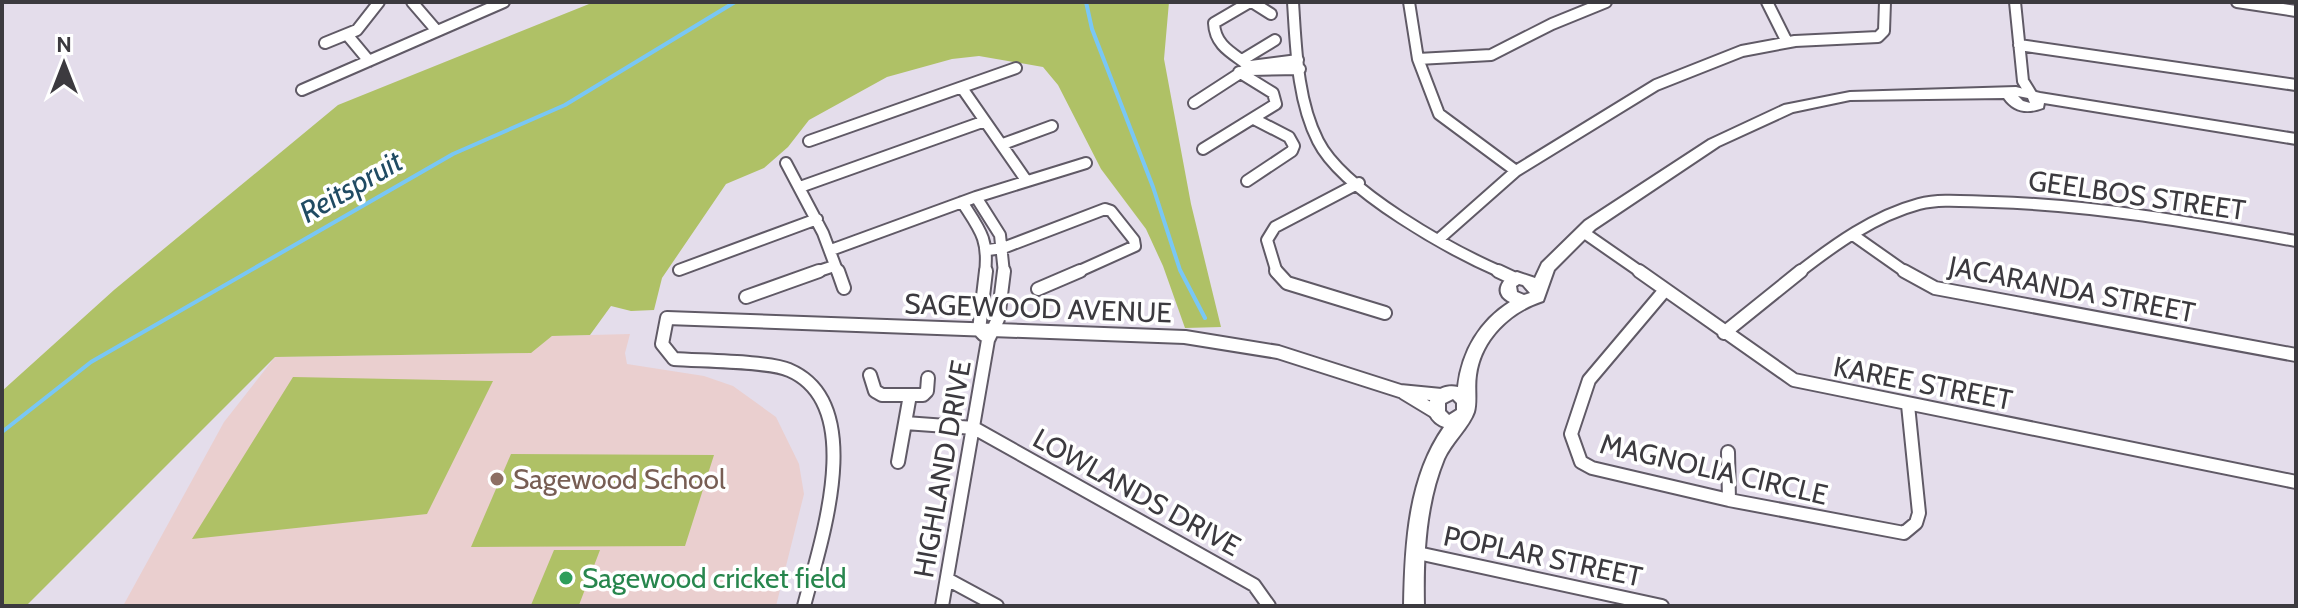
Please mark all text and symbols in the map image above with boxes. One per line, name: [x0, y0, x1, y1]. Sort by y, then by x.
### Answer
north arrow: [24, 24, 104, 104]
text: N: [56, 31, 72, 58]
water label: Reitspruit: [293, 142, 410, 231]
street label: GEELBOS STREET: [2026, 163, 2248, 227]
street label: JACARANDA STREET: [1945, 248, 2198, 330]
street label: SAGEWOOD AVENUE: [904, 286, 1172, 330]
street label: KAREE STREET: [1831, 349, 2015, 417]
street label: HIGHLAND DRIVE: [906, 358, 978, 580]
street label: LOWLANDS DRIVE: [1027, 421, 1247, 563]
street label: MAGNOLIA CIRCLE: [1597, 426, 1831, 512]
place label: Sagewood School: [513, 462, 726, 496]
marker: Sagewood School: [488, 470, 506, 488]
street label: POPLAR STREET: [1441, 518, 1645, 594]
place label: Sagewood cricket field: [582, 561, 847, 595]
marker: Sagewood cricket field: [557, 569, 575, 587]

